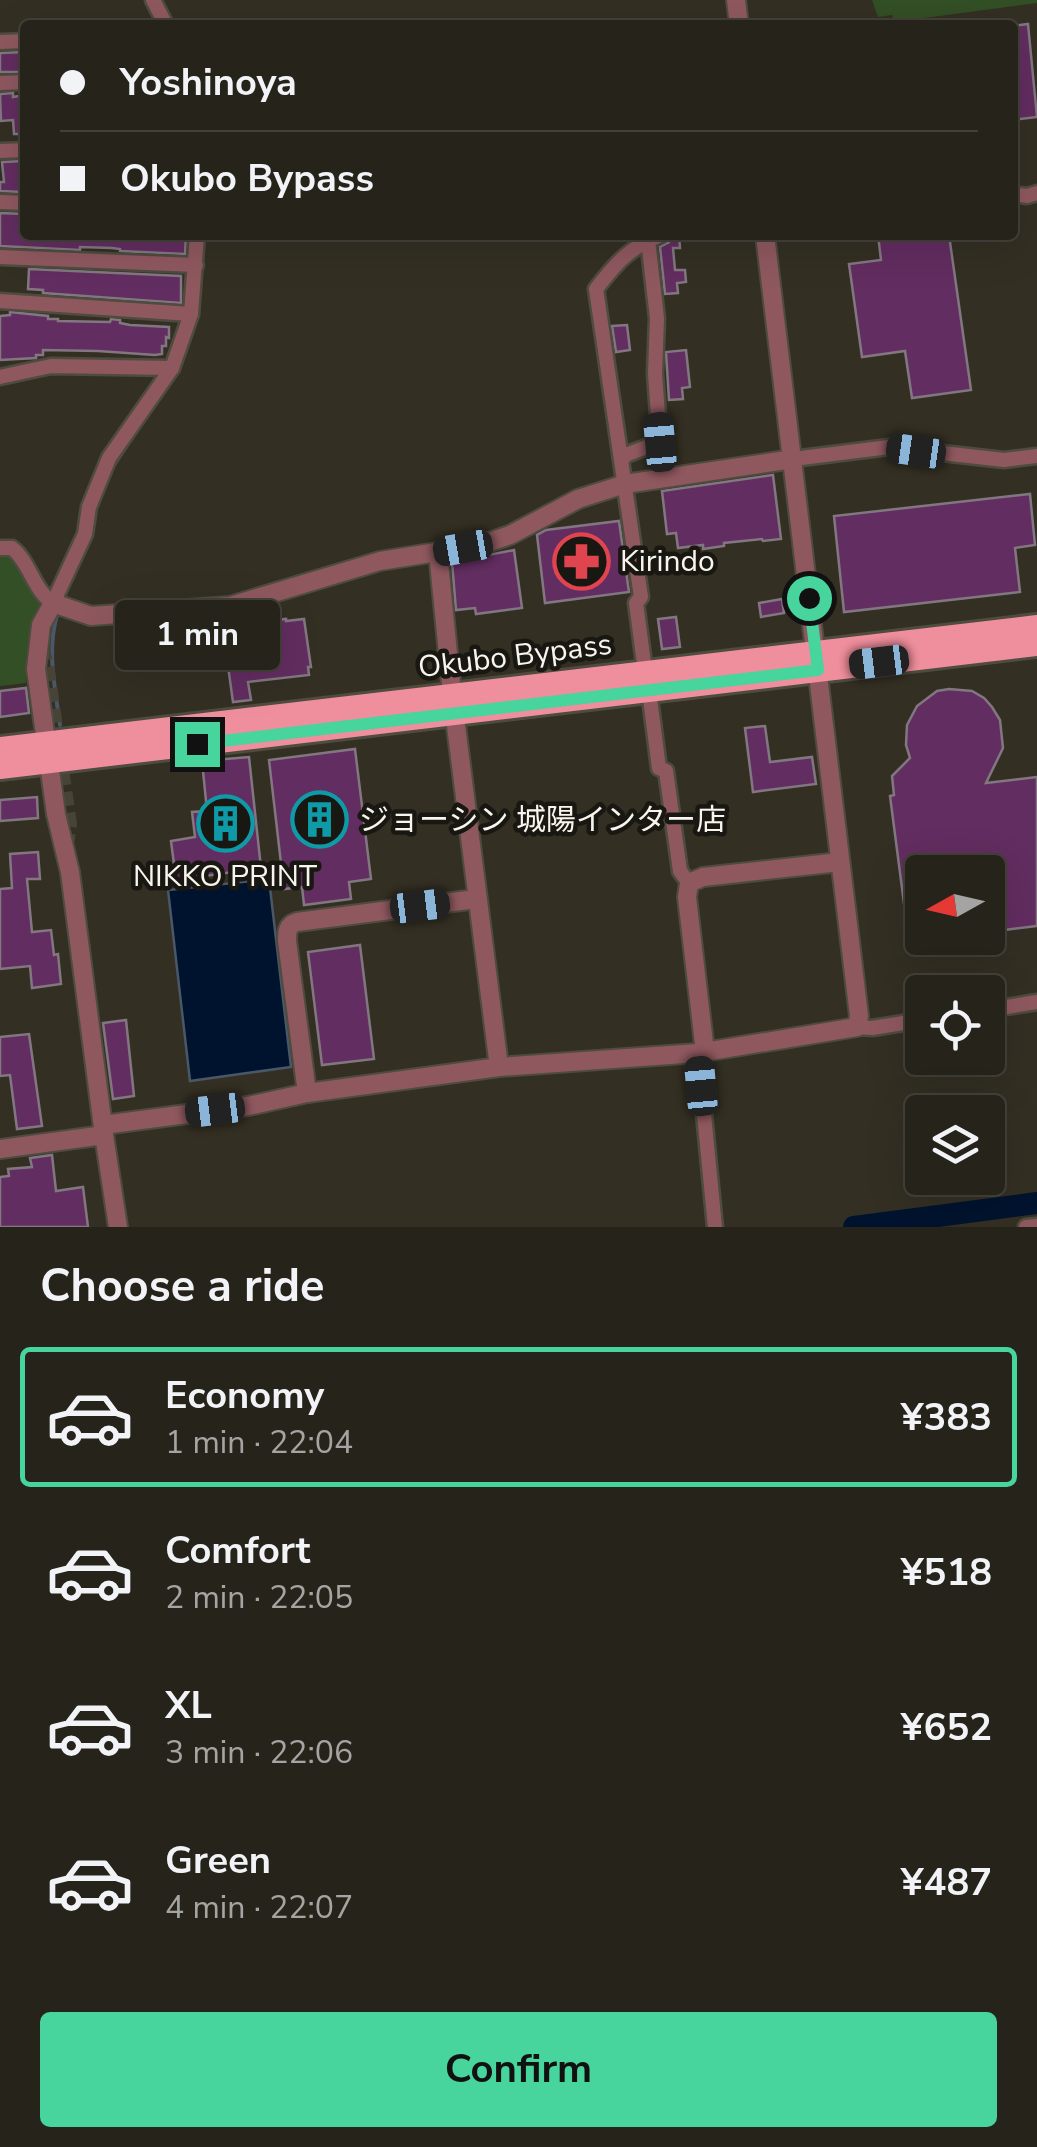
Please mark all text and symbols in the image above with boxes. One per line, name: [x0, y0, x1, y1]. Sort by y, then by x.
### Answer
text: Yoshinoya: [120, 57, 297, 108]
text: Okubo Bypass: [120, 153, 374, 204]
car: [642, 411, 678, 473]
car: [884, 432, 948, 470]
car: [431, 528, 495, 568]
pharmacy icon: Kirindo: [551, 531, 611, 591]
place label: Kirindo: [620, 541, 715, 582]
route start: [787, 576, 832, 621]
callout: 1 min: [114, 599, 280, 669]
text: 1 min: [156, 613, 239, 656]
street label: Okubo Bypass: [416, 624, 614, 688]
car: [847, 643, 911, 681]
route end: [175, 722, 220, 767]
building icon: ジョーシン 城陽インター店: [290, 790, 350, 850]
building icon: NIKKO PRINT: [195, 794, 255, 854]
place label: ジョーシン 城陽インター店: [359, 800, 726, 841]
north arrow: [905, 855, 1005, 955]
map controls: [905, 855, 1005, 1195]
place label: NIKKO PRINT: [133, 856, 317, 897]
car: [388, 887, 452, 925]
button: locate: [905, 975, 1005, 1075]
car: [683, 1055, 719, 1117]
car: [183, 1091, 247, 1129]
button: layers: [905, 1095, 1005, 1195]
text: Choose a ride: [40, 1256, 325, 1317]
text: Economy: [165, 1370, 324, 1421]
icon: car: [45, 1372, 135, 1462]
text: ¥383: [901, 1392, 992, 1443]
text: 1 min · 22:04: [165, 1421, 353, 1464]
text: Comfort: [165, 1525, 310, 1576]
icon: car: [45, 1527, 135, 1617]
text: ¥518: [901, 1547, 992, 1598]
text: 2 min · 22:05: [165, 1576, 353, 1619]
text: XL: [165, 1680, 212, 1731]
icon: car: [45, 1682, 135, 1772]
text: ¥652: [901, 1702, 992, 1753]
text: 3 min · 22:06: [165, 1731, 353, 1774]
text: Green: [165, 1835, 271, 1886]
icon: car: [45, 1837, 135, 1927]
text: ¥487: [901, 1857, 992, 1908]
text: 4 min · 22:07: [165, 1886, 353, 1929]
button: Confirm: [40, 2012, 997, 2127]

